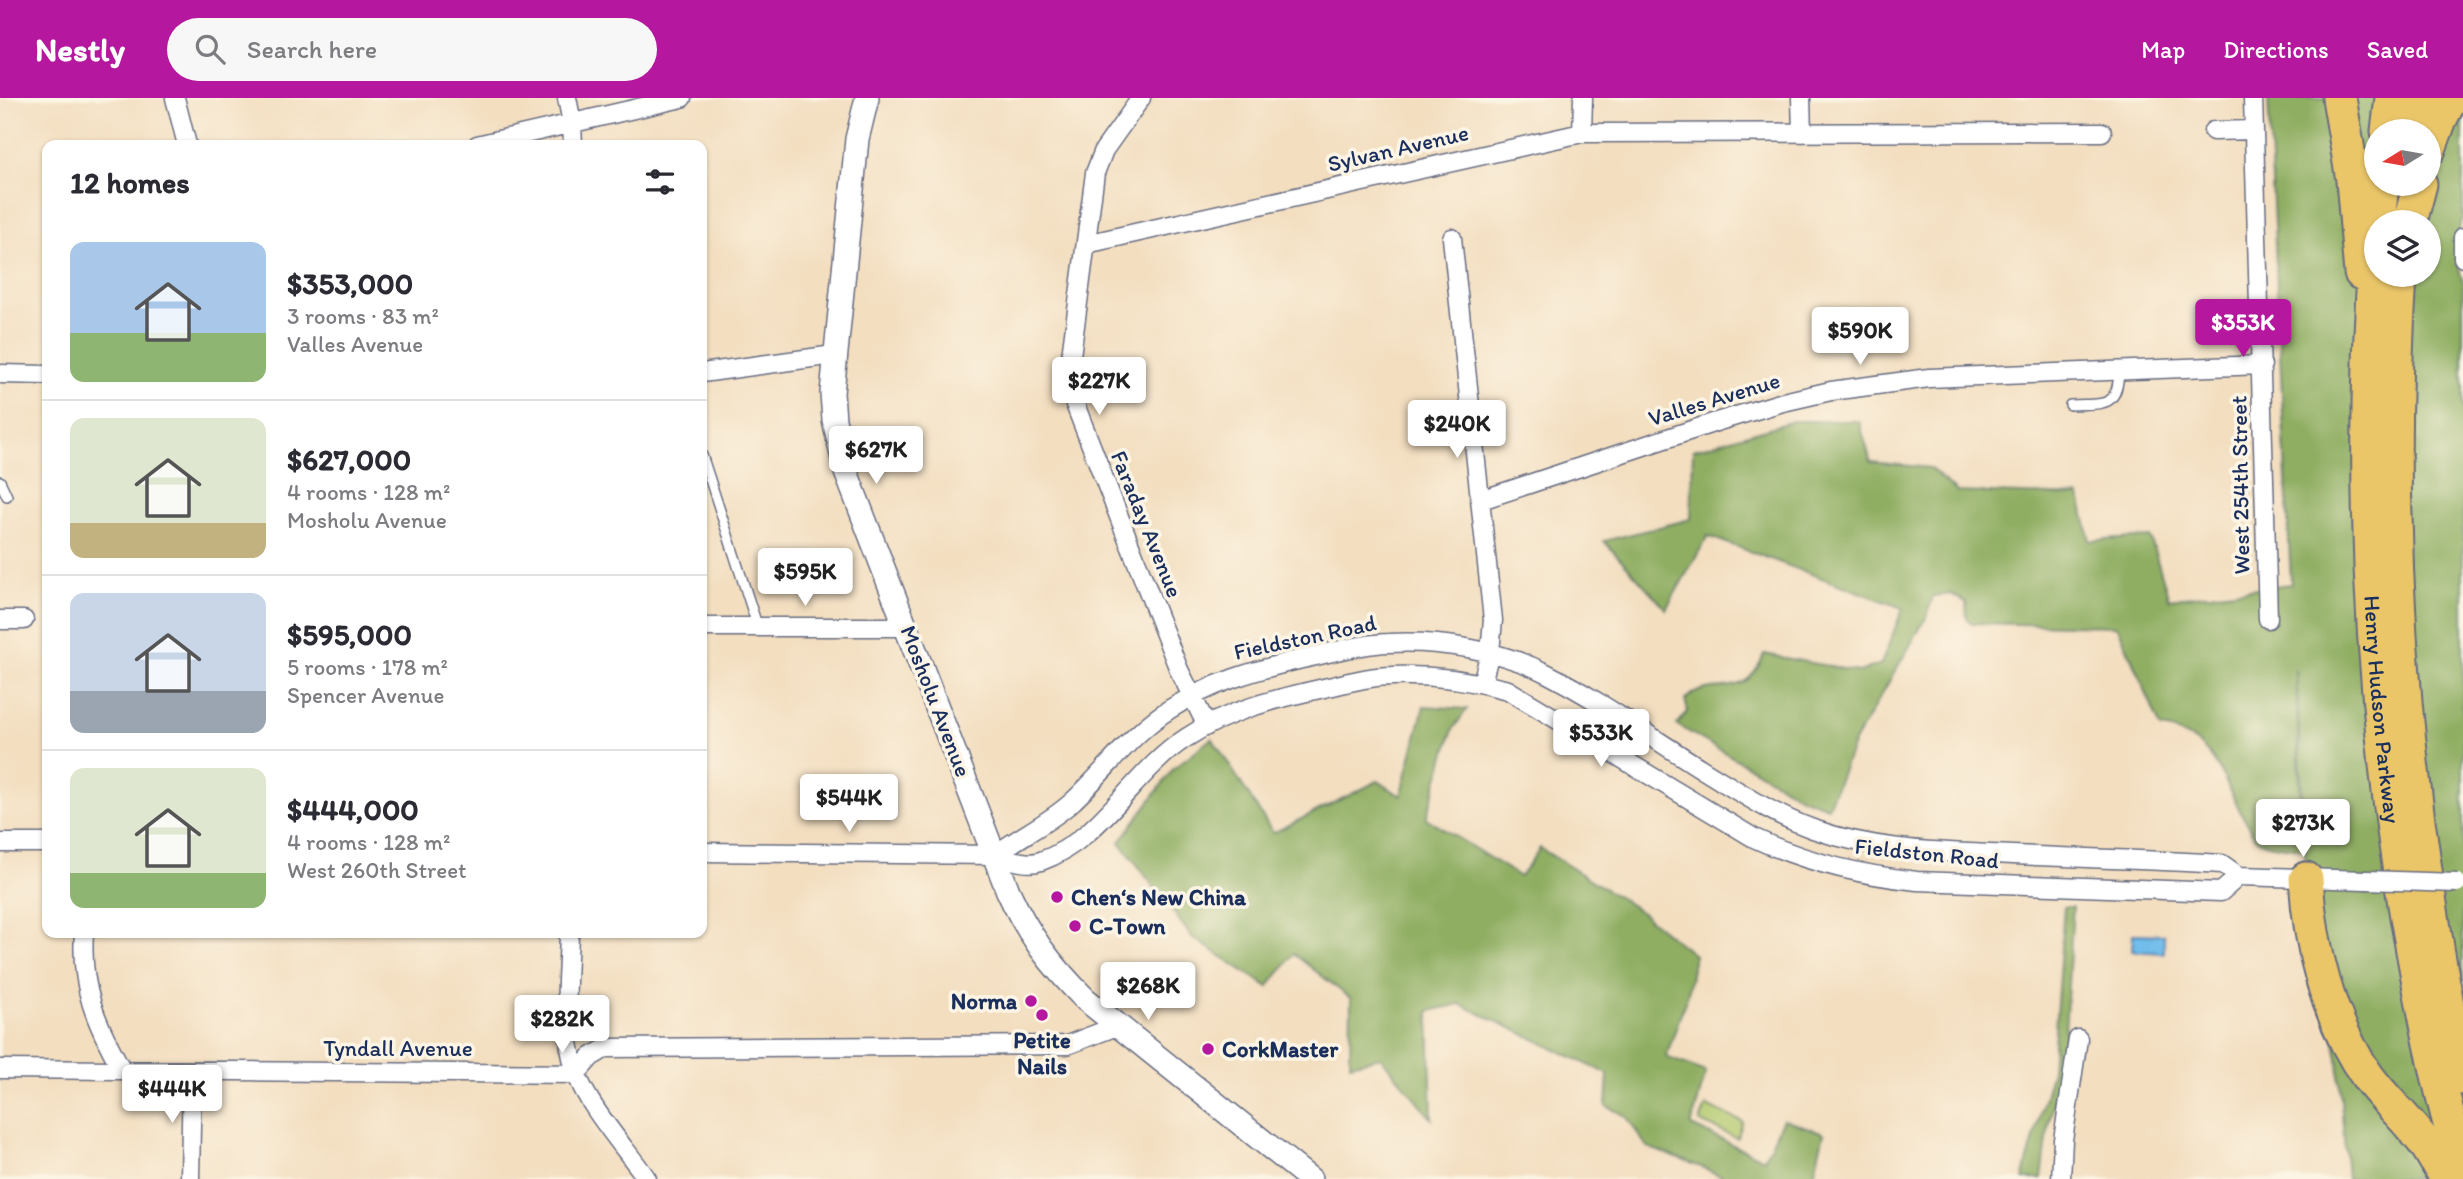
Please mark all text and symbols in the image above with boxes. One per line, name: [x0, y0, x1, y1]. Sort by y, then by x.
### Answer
search box: [167, 18, 657, 81]
text: Nestly: [35, 30, 125, 69]
icon: search: [191, 30, 229, 68]
text: Search here: [247, 33, 377, 65]
text: Map: [2141, 35, 2185, 64]
text: Directions: [2223, 35, 2329, 64]
text: Saved: [2367, 35, 2428, 64]
street label: Sylvan Avenue: [1325, 118, 1471, 178]
north arrow: [2364, 119, 2441, 196]
map controls: [2364, 119, 2441, 287]
icon: filters: [641, 163, 679, 201]
text: 12 homes: [70, 164, 190, 201]
button: layers: [2364, 210, 2441, 287]
text: $353,000: [287, 265, 413, 302]
icon: home: [126, 270, 210, 354]
pin: $353K: [2194, 300, 2292, 359]
text: 3 rooms · 83 m²: [287, 302, 439, 330]
pin: $590K: [1811, 308, 1909, 367]
text: $353K: [2211, 308, 2275, 336]
text: $590K: [1828, 316, 1892, 344]
text: Valles Avenue: [287, 330, 423, 358]
pin: $227K: [1050, 358, 1148, 417]
text: $227K: [1068, 366, 1130, 394]
street label: Valles Avenue: [1645, 366, 1783, 432]
street label: West 254th Street: [2224, 395, 2256, 575]
pin: $240K: [1408, 400, 1506, 460]
text: $240K: [1424, 409, 1490, 437]
pin: $627K: [827, 426, 925, 486]
text: $627K: [845, 435, 907, 463]
text: $627,000: [287, 441, 411, 478]
icon: home: [126, 446, 210, 530]
street label: Faraday Avenue: [1105, 447, 1189, 601]
text: 4 rooms · 128 m²: [287, 478, 450, 506]
text: Mosholu Avenue: [287, 506, 447, 534]
pin: $595K: [756, 548, 854, 608]
text: $595K: [774, 557, 836, 585]
street label: Henry Hudson Parkway: [2358, 594, 2407, 825]
street label: Fieldston Road: [1231, 608, 1379, 666]
text: $595,000: [287, 616, 412, 653]
icon: home: [126, 621, 210, 705]
street label: Mosholu Avenue: [894, 621, 978, 781]
text: 5 rooms · 178 m²: [287, 653, 448, 681]
text: Spencer Avenue: [287, 681, 444, 709]
pin: $533K: [1552, 710, 1650, 769]
text: $533K: [1569, 718, 1633, 746]
pin: $544K: [800, 774, 898, 834]
text: $544K: [816, 783, 882, 811]
text: $444,000: [287, 791, 419, 828]
icon: home: [126, 796, 210, 880]
pin: $273K: [2254, 800, 2352, 859]
text: $273K: [2272, 808, 2334, 836]
text: 4 rooms · 128 m²: [287, 828, 450, 856]
street label: Fieldston Road: [1853, 832, 2001, 875]
text: West 260th Street: [287, 856, 467, 884]
place label: Chen‘s New China: [1071, 883, 1247, 911]
marker: Chen‘s New China: [1049, 889, 1065, 905]
place label: C-Town: [1089, 912, 1166, 940]
marker: C-Town: [1067, 918, 1083, 934]
pin: $268K: [1099, 962, 1197, 1022]
text: $268K: [1116, 971, 1180, 999]
place label: Norma: [951, 987, 1018, 1015]
marker: Norma: [1023, 993, 1039, 1009]
pin: $282K: [513, 996, 611, 1055]
text: $282K: [530, 1004, 594, 1032]
marker: Petite Nails: [1034, 1007, 1050, 1023]
place label: Petite Nails: [1013, 1026, 1071, 1080]
street label: Tyndall Avenue: [323, 1034, 473, 1062]
place label: CorkMaster: [1222, 1035, 1338, 1063]
marker: CorkMaster: [1200, 1041, 1216, 1057]
pin: $444K: [123, 1066, 221, 1125]
text: $444K: [138, 1074, 206, 1102]

